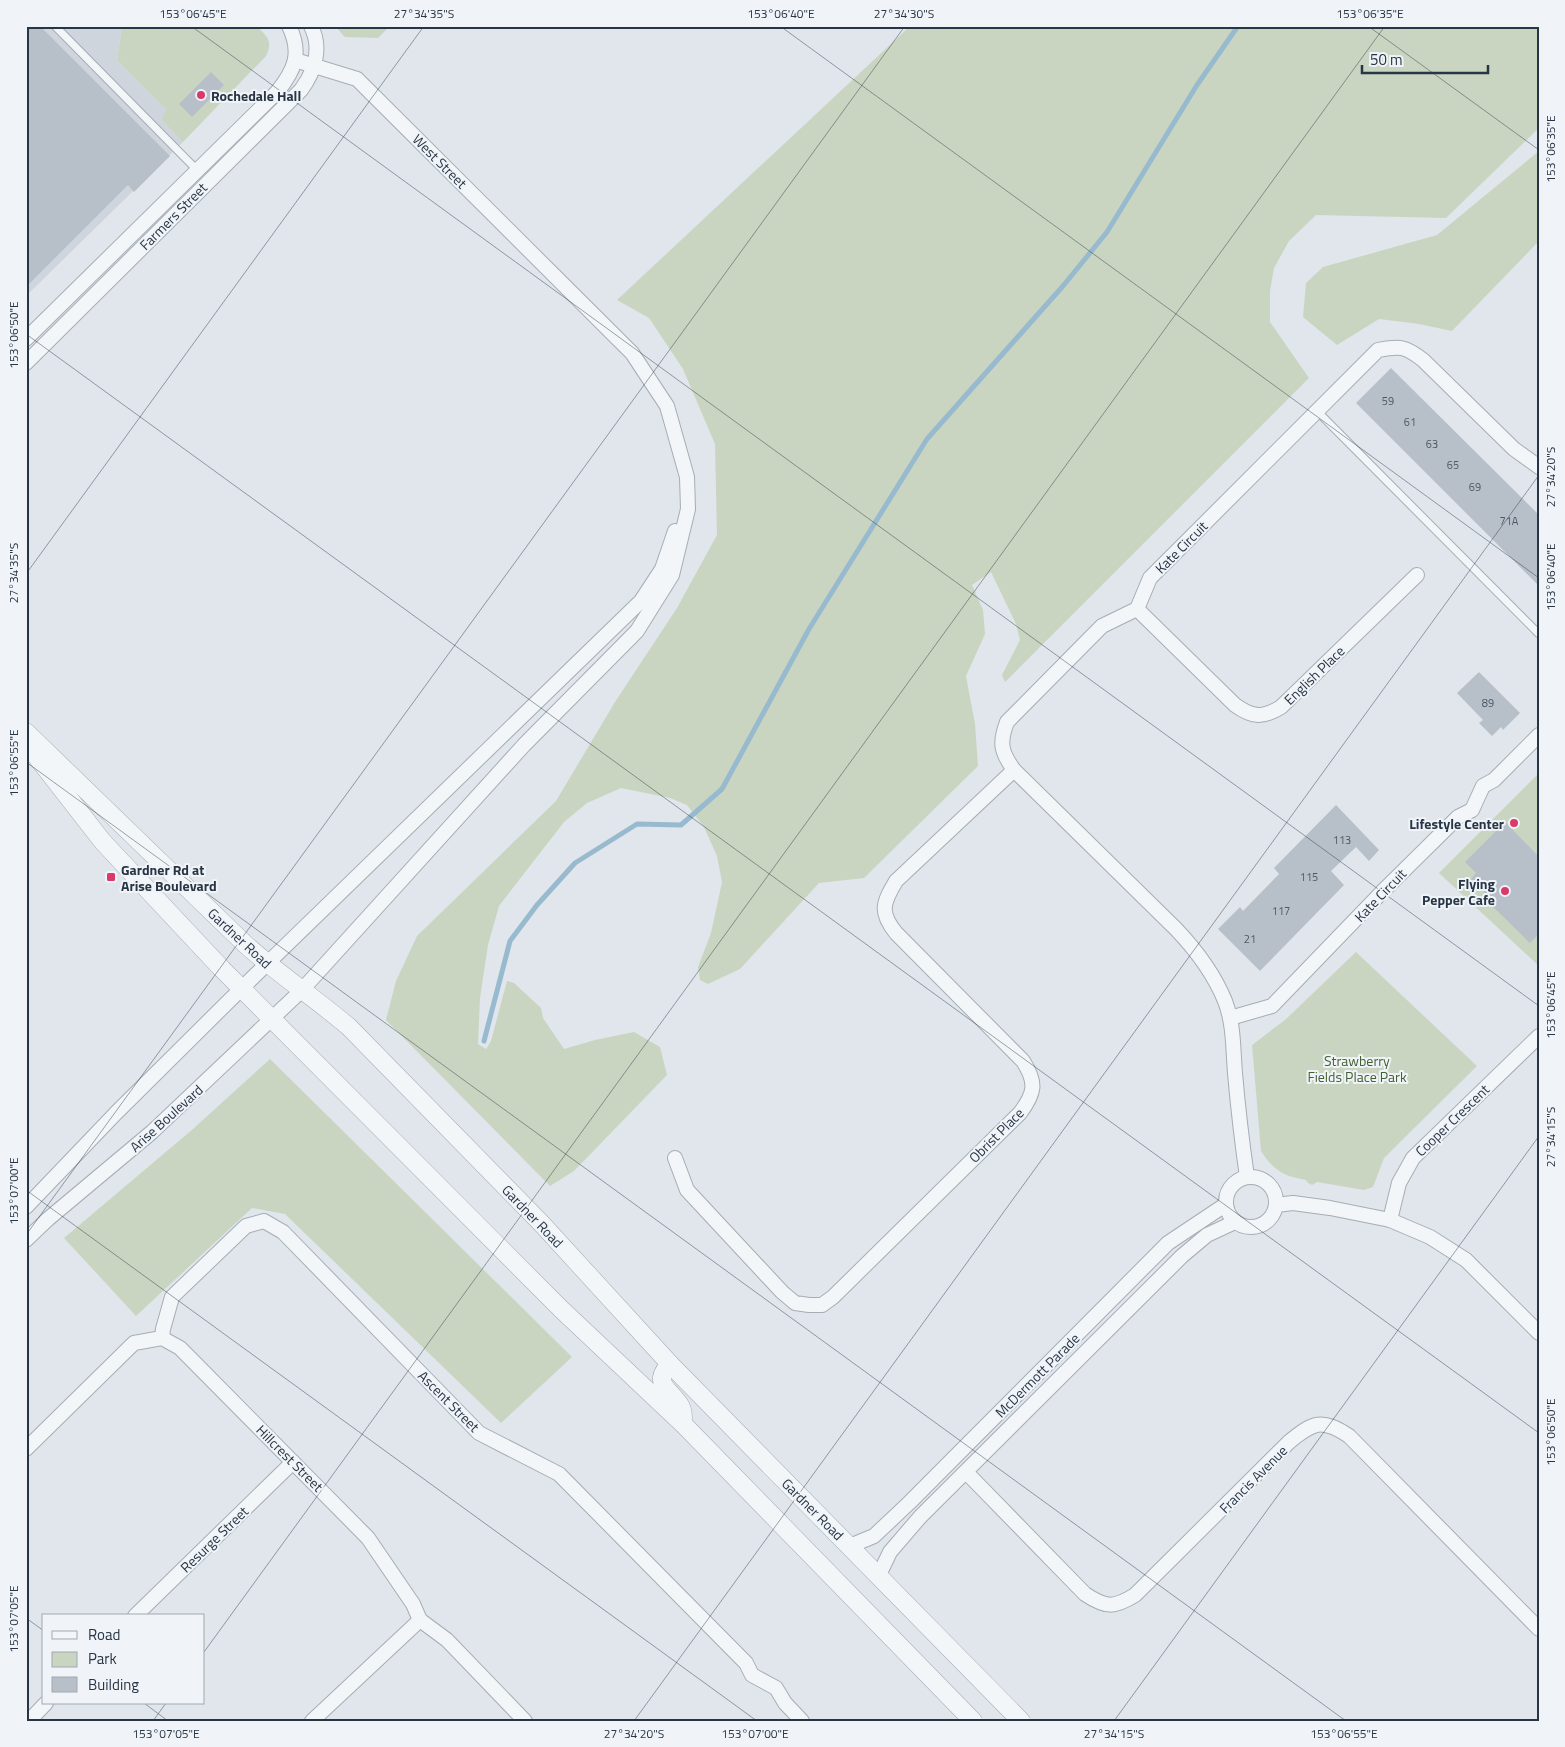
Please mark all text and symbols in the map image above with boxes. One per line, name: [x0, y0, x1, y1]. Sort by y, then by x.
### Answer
text: 153°06'45"E: [159, 4, 227, 23]
text: 27°34'35"S: [394, 4, 454, 23]
text: 153°06'40"E: [747, 4, 815, 23]
text: 27°34'30"S: [874, 4, 934, 23]
text: 153°06'35"E: [1336, 4, 1404, 23]
scale bar: [1362, 42, 1489, 74]
text: 50 m: [1370, 48, 1403, 71]
place label: Rochedale Hall: [211, 85, 301, 106]
marker: Rochedale Hall: [195, 89, 207, 101]
text: 153°06'35"E: [1541, 115, 1560, 183]
street label: West Street: [408, 129, 472, 193]
street label: Farmers Street: [134, 177, 212, 255]
text: 153°06'50"E: [4, 301, 23, 369]
house number: 59: [1382, 393, 1394, 409]
house number: 61: [1404, 414, 1416, 430]
house number: 63: [1426, 436, 1438, 452]
text: 27°34'20"S: [1541, 447, 1560, 507]
house number: 65: [1447, 457, 1459, 473]
house number: 69: [1469, 479, 1481, 495]
house number: 71A: [1500, 513, 1519, 529]
street label: Kate Circuit: [1150, 516, 1212, 578]
text: 27°34'35"S: [4, 543, 23, 603]
text: 153°06'40"E: [1541, 543, 1560, 611]
street label: English Place: [1279, 641, 1349, 709]
house number: 89: [1482, 695, 1494, 711]
text: 153°06'55"E: [4, 729, 23, 797]
place label: Lifestyle Center: [1409, 813, 1504, 834]
marker: Lifestyle Center: [1508, 817, 1520, 829]
house number: 113: [1333, 832, 1351, 848]
place label: Gardner Rd at Arise Boulevard: [121, 859, 217, 896]
street label: Kate Circuit: [1349, 864, 1411, 926]
house number: 115: [1300, 869, 1318, 885]
marker: Gardner Rd at Arise Boulevard: [105, 871, 117, 883]
place label: Flying Pepper Cafe: [1422, 873, 1496, 910]
marker: Flying Pepper Cafe: [1499, 885, 1511, 897]
street label: Gardner Road: [203, 903, 277, 973]
house number: 117: [1272, 903, 1290, 919]
house number: 21: [1244, 931, 1256, 947]
text: 153°06'45"E: [1541, 971, 1560, 1039]
park label: Strawberry Fields Place Park: [1307, 1050, 1407, 1087]
street label: Arise Boulevard: [125, 1079, 207, 1157]
street label: Cooper Crescent: [1410, 1079, 1494, 1161]
street label: Obrist Place: [964, 1103, 1028, 1167]
text: 27°34'15"S: [1541, 1107, 1560, 1167]
text: 153°07'00"E: [4, 1157, 23, 1225]
street label: Gardner Road: [497, 1180, 569, 1252]
street label: McDermott Parade: [990, 1328, 1084, 1422]
street label: Ascent Street: [413, 1365, 485, 1437]
text: 153°06'50"E: [1541, 1398, 1560, 1466]
street label: Hillcrest Street: [252, 1420, 328, 1496]
street label: Francis Avenue: [1214, 1440, 1292, 1518]
street label: Gardner Road: [777, 1473, 849, 1545]
street label: Resurge Street: [175, 1501, 253, 1577]
text: 153°07'05"E: [4, 1585, 23, 1653]
legend: [42, 1614, 205, 1704]
text: Road: [88, 1623, 120, 1646]
text: Park: [88, 1647, 117, 1670]
text: Building: [88, 1673, 139, 1696]
text: 153°07'05"E: [132, 1724, 200, 1743]
text: 27°34'20"S: [604, 1724, 664, 1743]
text: 153°07'00"E: [721, 1724, 789, 1743]
text: 27°34'15"S: [1084, 1724, 1144, 1743]
text: 153°06'55"E: [1310, 1724, 1378, 1743]

